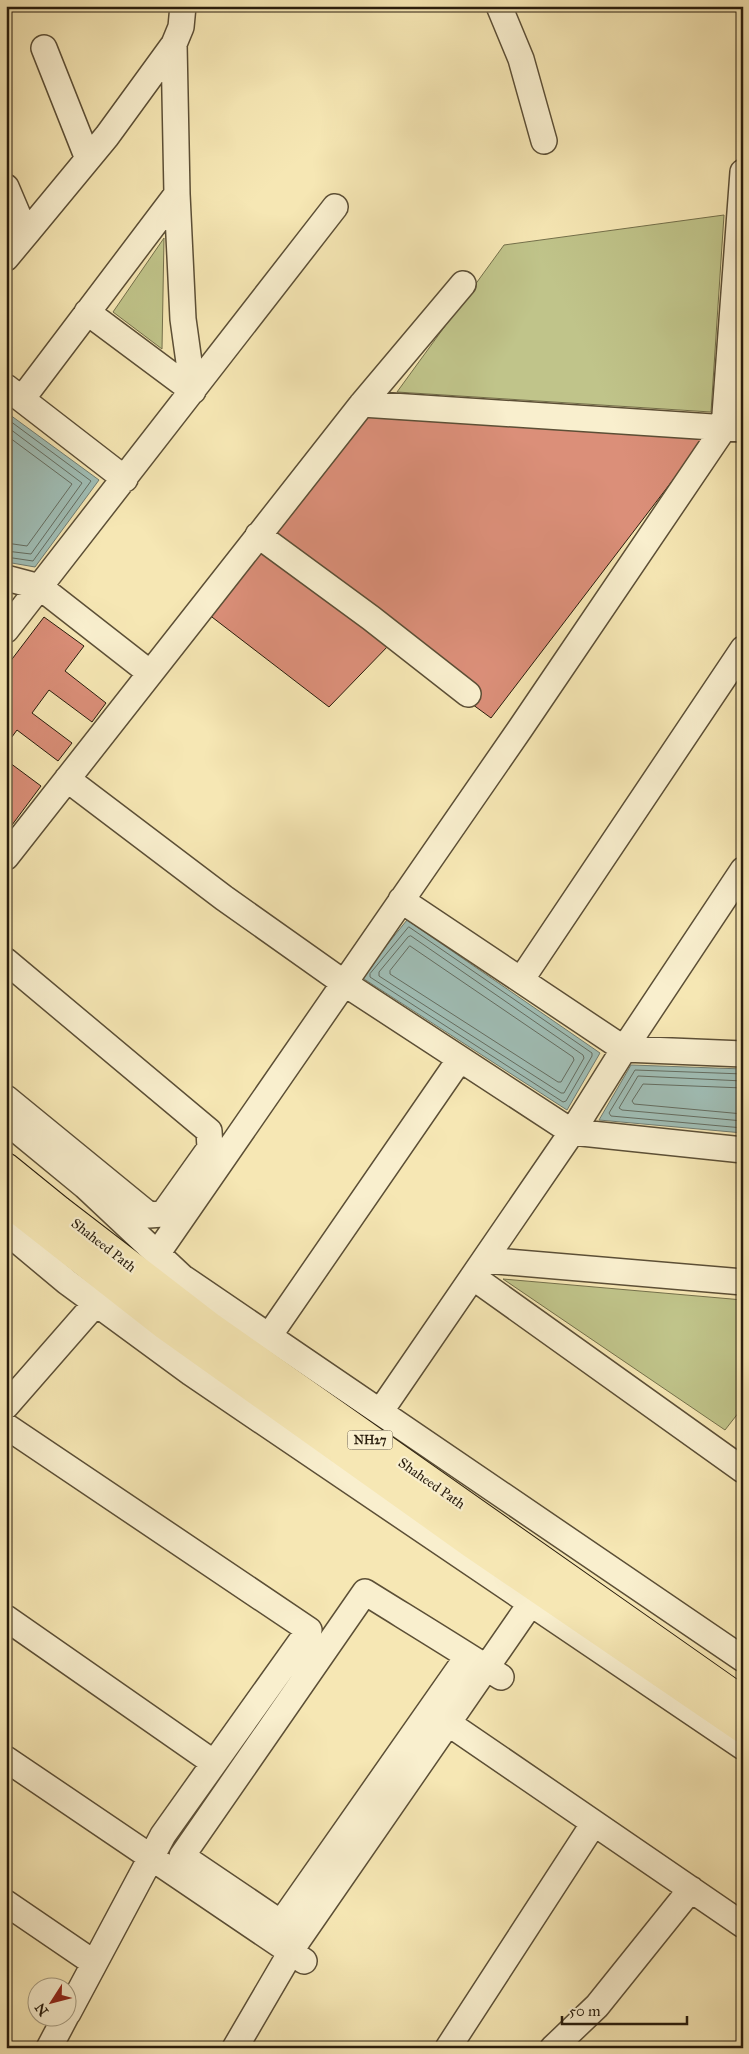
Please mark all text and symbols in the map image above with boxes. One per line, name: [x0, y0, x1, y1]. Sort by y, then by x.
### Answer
street label: Shaheed Path: [68, 1215, 140, 1276]
road number: NH27: [348, 1430, 392, 1450]
street label: Shaheed Path: [395, 1454, 469, 1513]
north arrow: [28, 1976, 78, 2026]
scale bar: [562, 1994, 686, 2026]
text: N: [31, 1999, 52, 2019]
text: 50 m: [569, 2002, 601, 2020]

